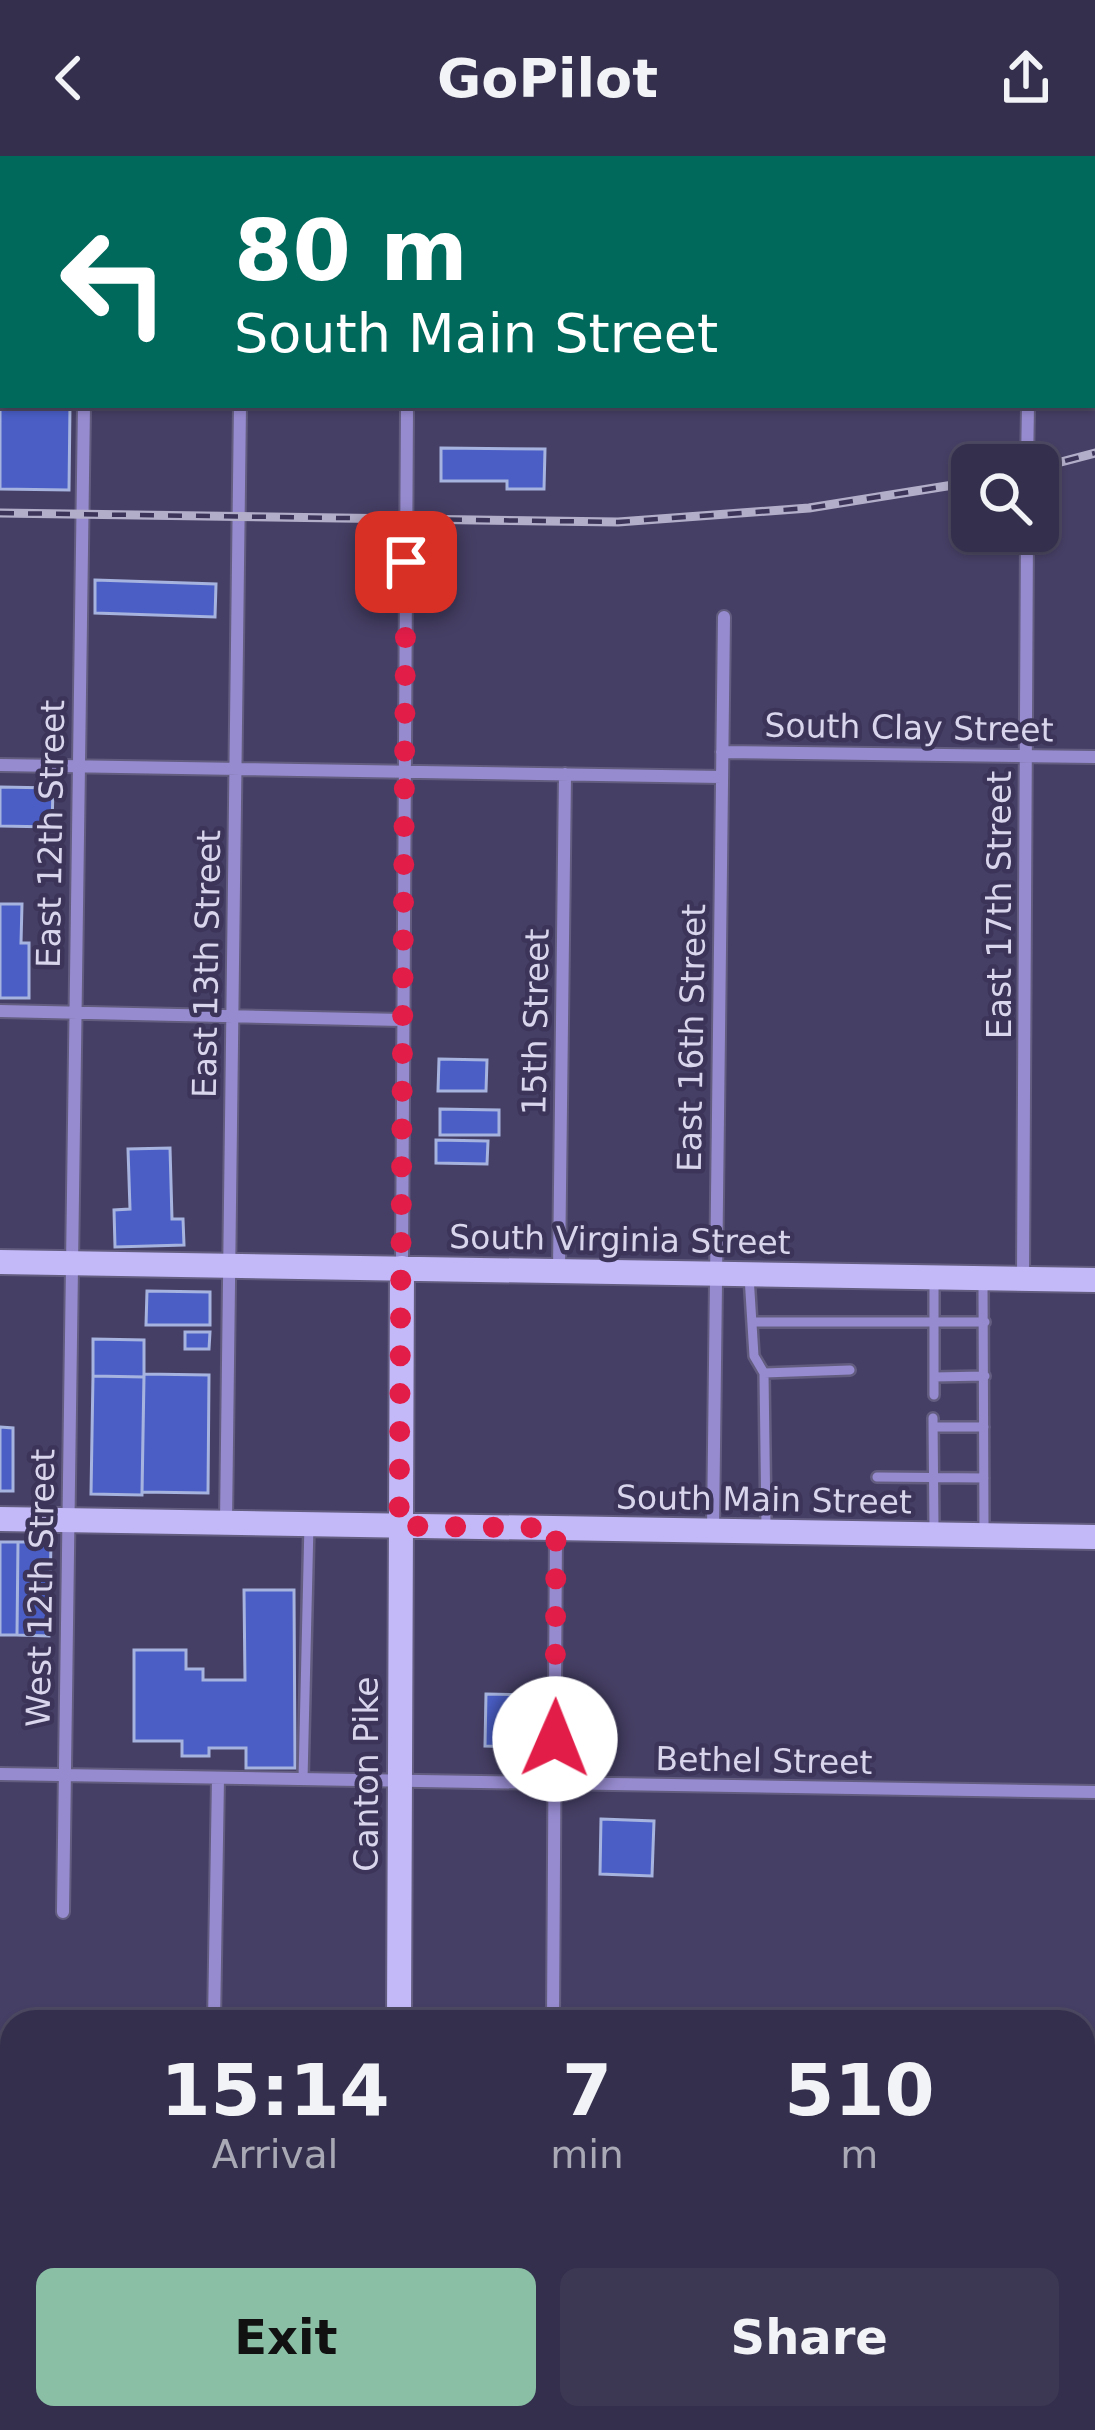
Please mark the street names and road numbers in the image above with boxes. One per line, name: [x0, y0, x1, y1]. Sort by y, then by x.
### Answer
street label: East 12th Street: [29, 699, 72, 968]
street label: South Clay Street: [764, 705, 1054, 750]
street label: East 17th Street: [980, 771, 1019, 1039]
street label: East 13th Street: [185, 829, 228, 1098]
street label: East 16th Street: [670, 903, 713, 1172]
street label: 15th Street: [514, 928, 557, 1116]
street label: South Virginia Street: [449, 1217, 791, 1262]
street label: West 12th Street: [19, 1449, 62, 1727]
street label: South Main Street: [616, 1477, 912, 1522]
street label: Canton Pike: [347, 1676, 386, 1872]
street label: Bethel Street: [655, 1739, 873, 1782]

